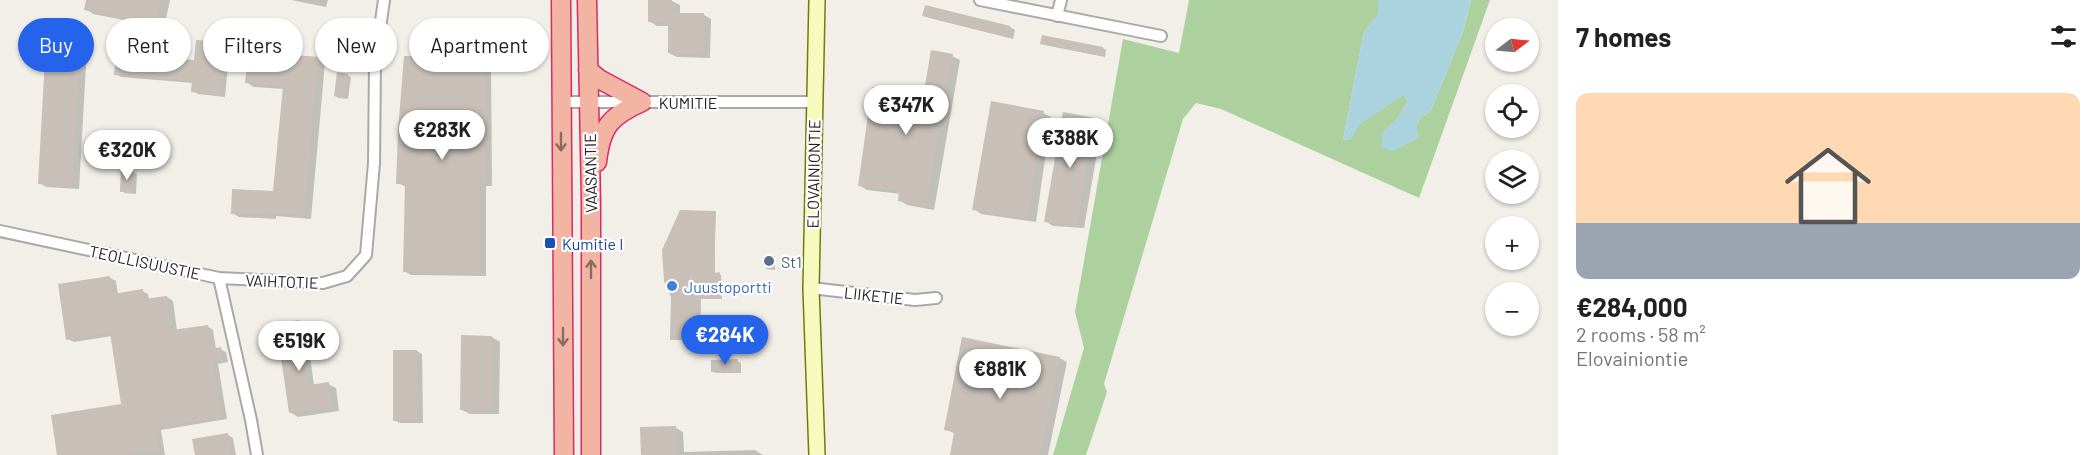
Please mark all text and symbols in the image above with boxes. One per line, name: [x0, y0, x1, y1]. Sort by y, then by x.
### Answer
chip: Buy: [18, 18, 94, 72]
chip: Rent: [106, 18, 191, 72]
chip: Filters: [203, 18, 303, 72]
chip: New: [315, 18, 397, 72]
chip: Apartment: [409, 18, 549, 72]
north arrow: [1485, 18, 1539, 72]
map controls: [1485, 18, 1539, 336]
icon: filters: [2047, 20, 2080, 53]
text: 7 homes: [1576, 21, 1671, 52]
button: locate: [1485, 84, 1539, 138]
pin: €347K: [864, 85, 948, 136]
text: €347K: [878, 92, 934, 116]
street label: KUMITIE: [659, 93, 717, 112]
pin: €283K: [400, 110, 484, 161]
text: €283K: [413, 117, 471, 141]
pin: €388K: [1028, 118, 1112, 169]
street label: ELOVAINIONTIE: [803, 119, 823, 229]
text: €388K: [1041, 125, 1099, 149]
pin: €320K: [85, 130, 169, 181]
one-way arrow: [555, 132, 567, 152]
icon: home: [1774, 132, 1882, 240]
street label: VAASANTIE: [580, 133, 600, 213]
text: €320K: [98, 137, 156, 161]
button: layers: [1485, 150, 1539, 204]
button: +: [1485, 216, 1539, 270]
place label: Kumitie I: [562, 234, 623, 253]
marker: Kumitie I: [543, 236, 557, 250]
street label: TEOLLISUUSTIE: [88, 241, 202, 283]
place label: St1: [781, 252, 802, 271]
marker: St1: [762, 254, 776, 268]
one-way arrow: [585, 260, 597, 280]
street label: VAIHTOTIE: [245, 270, 319, 292]
place label: Juustoportti: [684, 277, 772, 296]
marker: Juustoportti: [665, 279, 679, 293]
street label: LIIKETIE: [843, 282, 905, 308]
button: −: [1485, 282, 1539, 336]
text: €284,000: [1576, 291, 1688, 322]
pin: €284K: [683, 315, 767, 366]
pin: €519K: [257, 321, 341, 372]
text: €284K: [695, 322, 755, 346]
text: 2 rooms · 58 m²: [1576, 322, 1706, 346]
one-way arrow: [557, 327, 569, 347]
text: €519K: [272, 328, 326, 352]
text: Elovainiontie: [1576, 346, 1688, 370]
pin: €881K: [958, 349, 1042, 400]
text: €881K: [973, 356, 1027, 380]

